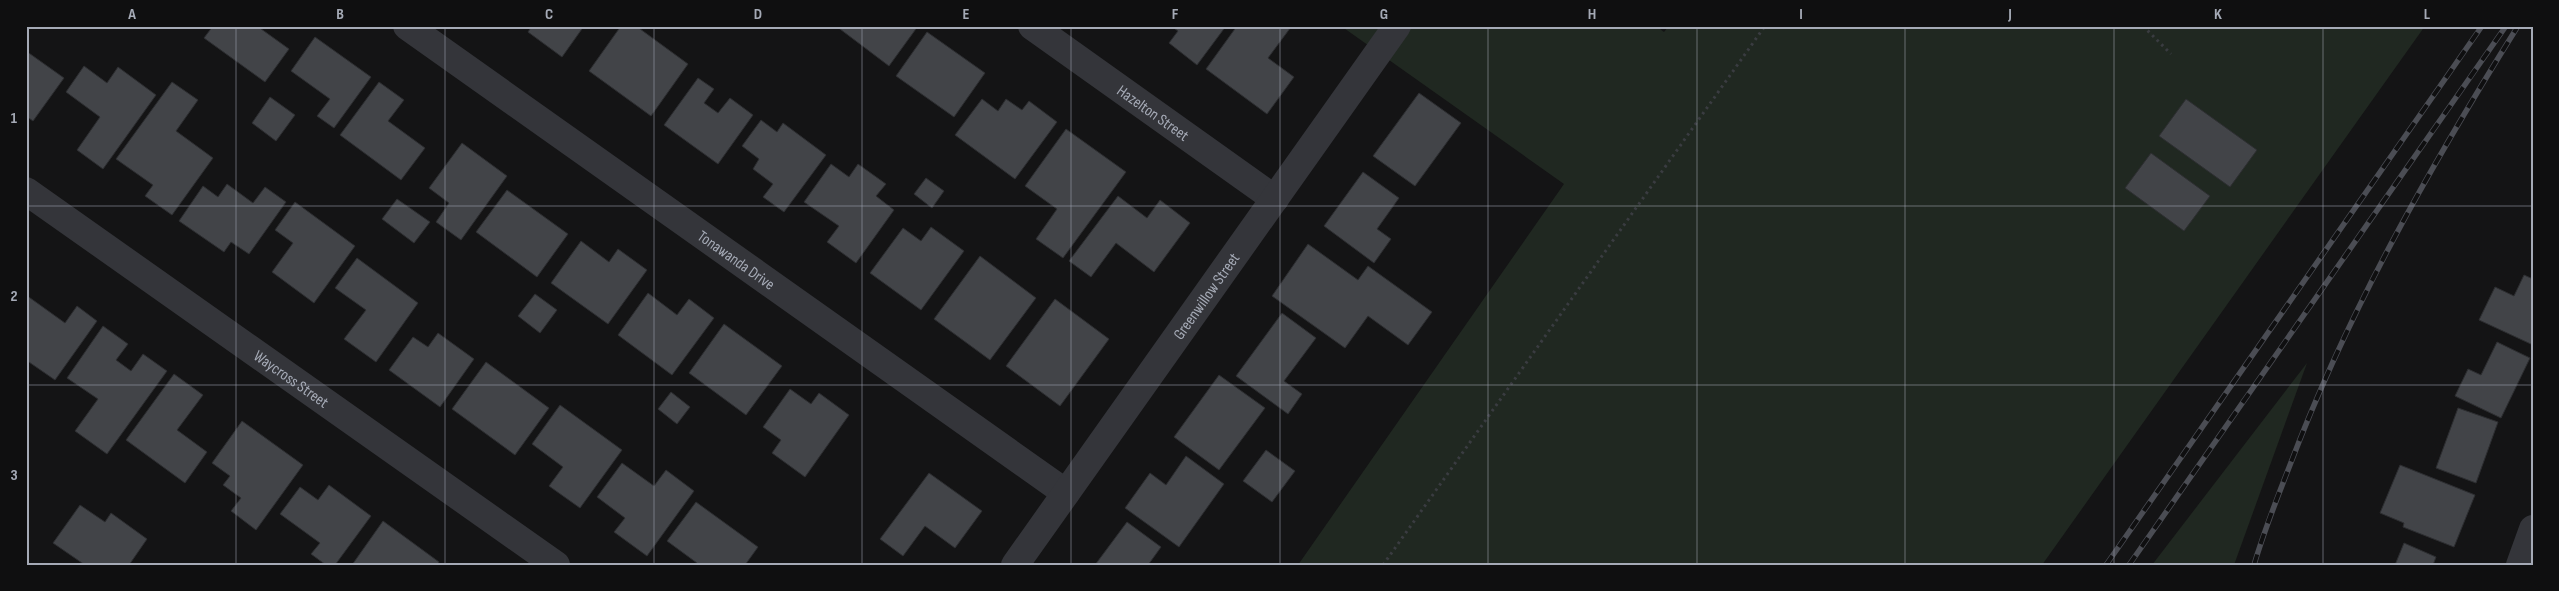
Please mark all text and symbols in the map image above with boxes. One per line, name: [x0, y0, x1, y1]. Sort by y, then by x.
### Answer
text: A: [127, 5, 136, 24]
text: B: [336, 5, 344, 24]
text: C: [545, 5, 553, 24]
text: D: [754, 5, 762, 24]
text: E: [963, 5, 970, 24]
text: F: [1172, 5, 1179, 24]
text: G: [1380, 5, 1388, 24]
text: H: [1588, 5, 1596, 24]
text: I: [1799, 5, 1803, 24]
text: J: [2007, 5, 2012, 24]
text: K: [2214, 5, 2222, 24]
text: L: [2424, 5, 2431, 24]
street label: Hazelton Street: [1113, 82, 1192, 146]
text: 1: [11, 109, 18, 128]
street label: Tonawanda Drive: [693, 227, 778, 295]
street label: Greenwillow Street: [1170, 249, 1244, 344]
text: 2: [10, 287, 18, 306]
street label: Waycross Street: [250, 347, 332, 413]
text: 3: [10, 466, 18, 485]

